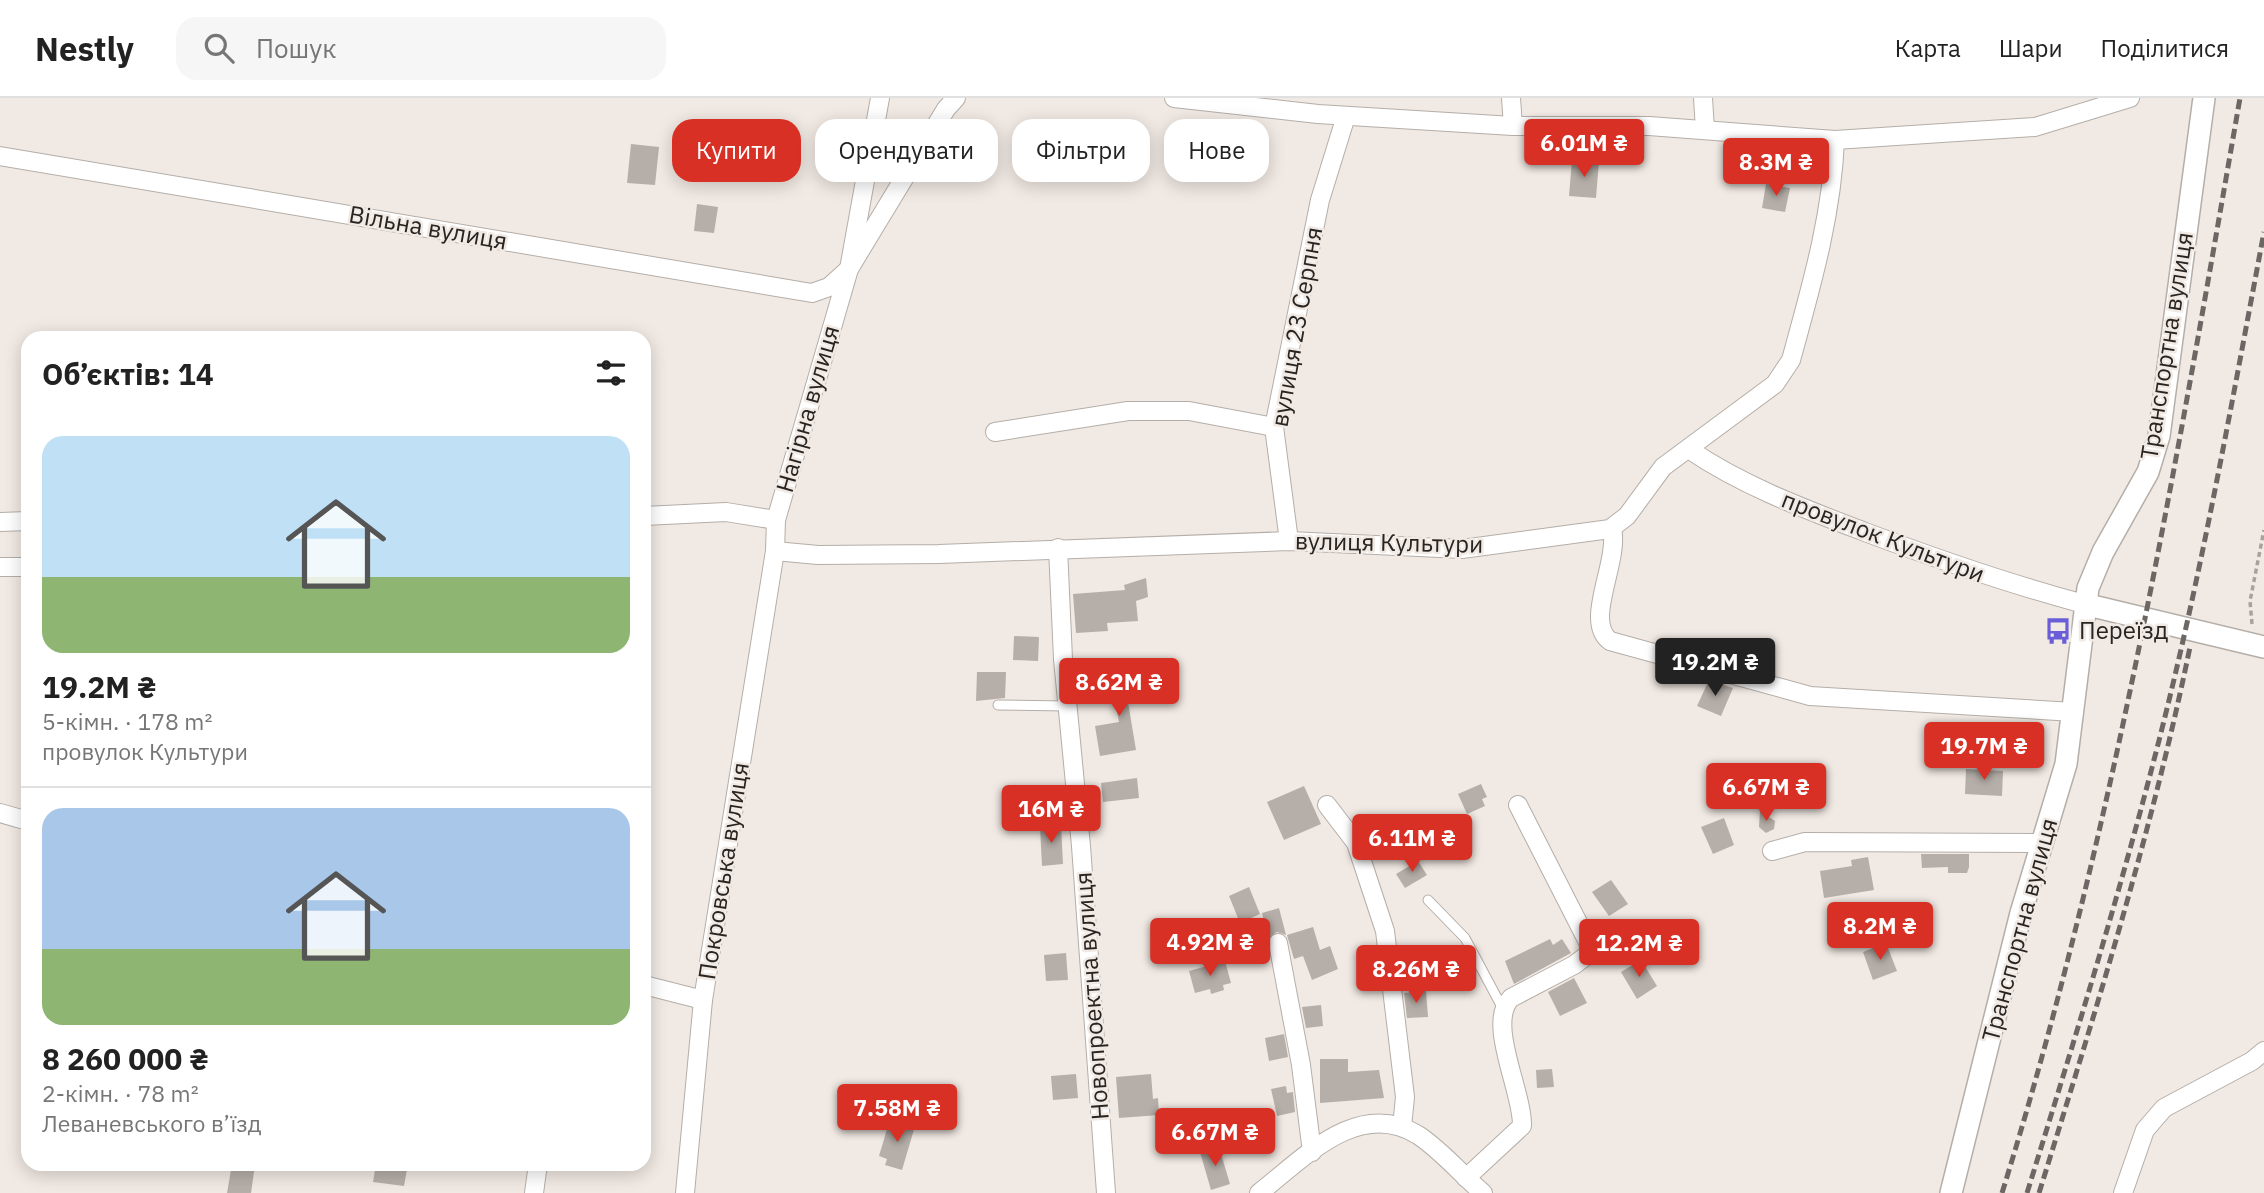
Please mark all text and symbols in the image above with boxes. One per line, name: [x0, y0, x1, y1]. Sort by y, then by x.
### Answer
search box: [176, 17, 666, 80]
text: Nestly: [35, 27, 134, 70]
icon: search: [200, 29, 238, 67]
text: Пошук: [256, 31, 336, 65]
text: Карта: [1895, 32, 1961, 64]
text: Шари: [1999, 32, 2063, 64]
text: Поділитися: [2101, 32, 2229, 64]
chip: Купити: [672, 119, 801, 182]
chip: Орендувати: [815, 119, 998, 182]
chip: Фільтри: [1012, 119, 1150, 182]
chip: Нове: [1164, 119, 1269, 182]
pin: 6.01M ₴: [1519, 120, 1649, 179]
text: 6.01M ₴: [1540, 127, 1628, 157]
pin: 8.3M ₴: [1719, 139, 1833, 198]
text: 8.3M ₴: [1739, 146, 1813, 176]
street label: Вільна вулиця: [347, 197, 510, 257]
street label: вулиця 23 Серпня: [1263, 224, 1329, 429]
street label: Транспортна вулиця: [2132, 230, 2200, 462]
street label: Нагірна вулиця: [768, 321, 846, 496]
text: Об’єктів: 14: [42, 354, 214, 393]
icon: filters: [592, 354, 630, 392]
icon: home: [273, 481, 399, 607]
street label: провулок Культури: [1777, 483, 1989, 590]
street label: вулиця Культури: [1295, 524, 1484, 560]
place label: Переїзд: [2079, 614, 2168, 646]
bus stop icon: Переїзд: [2043, 616, 2073, 646]
pin: 19.2M ₴: [1650, 638, 1780, 698]
text: 19.2M ₴: [1671, 646, 1759, 676]
pin: 8.62M ₴: [1054, 658, 1184, 718]
text: 8.62M ₴: [1075, 666, 1163, 696]
text: 19.2M ₴: [42, 667, 156, 706]
text: 5-кімн. · 178 m²: [42, 706, 212, 736]
pin: 19.7M ₴: [1919, 722, 2049, 782]
text: 19.7M ₴: [1940, 730, 2028, 760]
text: провулок Культури: [42, 736, 248, 766]
street label: Покровська вулиця: [690, 760, 756, 982]
pin: 6.67M ₴: [1701, 764, 1831, 823]
text: 6.67M ₴: [1722, 771, 1810, 801]
pin: 16M ₴: [1002, 786, 1100, 845]
text: 16M ₴: [1018, 793, 1084, 823]
pin: 6.11M ₴: [1347, 814, 1477, 874]
street label: Транспортна вулиця: [1974, 815, 2064, 1045]
text: 6.11M ₴: [1368, 822, 1456, 852]
icon: home: [273, 853, 399, 979]
street label: Новопроектна вулиця: [1066, 871, 1116, 1121]
pin: 8.2M ₴: [1823, 902, 1937, 962]
text: 8.2M ₴: [1843, 910, 1917, 940]
pin: 4.92M ₴: [1145, 918, 1275, 978]
pin: 12.2M ₴: [1574, 920, 1704, 979]
text: 4.92M ₴: [1166, 926, 1254, 956]
text: 12.2M ₴: [1595, 927, 1683, 957]
pin: 8.26M ₴: [1351, 946, 1481, 1005]
text: 8.26M ₴: [1372, 953, 1460, 983]
text: 8 260 000 ₴: [42, 1039, 209, 1078]
text: 2-кімн. · 78 m²: [42, 1078, 199, 1108]
pin: 7.58M ₴: [832, 1084, 962, 1144]
text: 7.58M ₴: [853, 1092, 941, 1122]
text: Леваневського в’їзд: [42, 1108, 262, 1138]
pin: 6.67M ₴: [1150, 1108, 1280, 1168]
text: 6.67M ₴: [1171, 1116, 1259, 1146]

